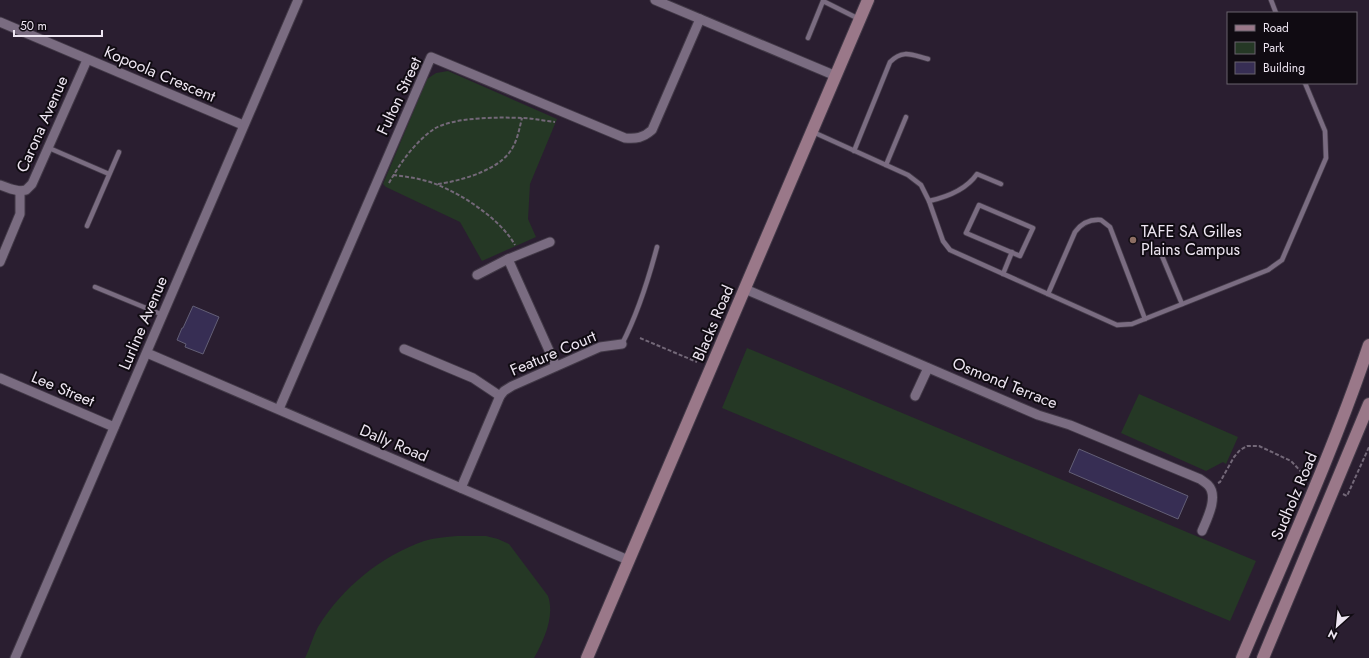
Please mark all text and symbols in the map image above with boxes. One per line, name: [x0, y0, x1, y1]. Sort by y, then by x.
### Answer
scale bar: [14, 12, 102, 38]
legend: [1227, 12, 1357, 84]
text: 50 m: [20, 17, 47, 35]
text: Road: [1263, 19, 1289, 37]
text: Park: [1263, 39, 1285, 57]
street label: Kopoola Crescent: [101, 40, 219, 108]
street label: Fulton Street: [371, 53, 427, 139]
text: Building: [1263, 59, 1305, 77]
street label: Carona Avenue: [10, 72, 74, 176]
place label: TAFE SA Gilles Plains Campus: [1141, 220, 1242, 261]
marker: TAFE SA Gilles Plains Campus: [1128, 235, 1138, 245]
street label: Lurline Avenue: [113, 273, 173, 373]
street label: Blacks Road: [687, 281, 739, 365]
street label: Feature Court: [506, 324, 600, 381]
street label: Osmond Terrace: [949, 351, 1061, 415]
street label: Lee Street: [28, 365, 98, 413]
street label: Dally Road: [356, 418, 432, 468]
street label: Sudholz Road: [1265, 448, 1323, 544]
north arrow: [1317, 606, 1357, 646]
text: N: [1325, 626, 1340, 644]

